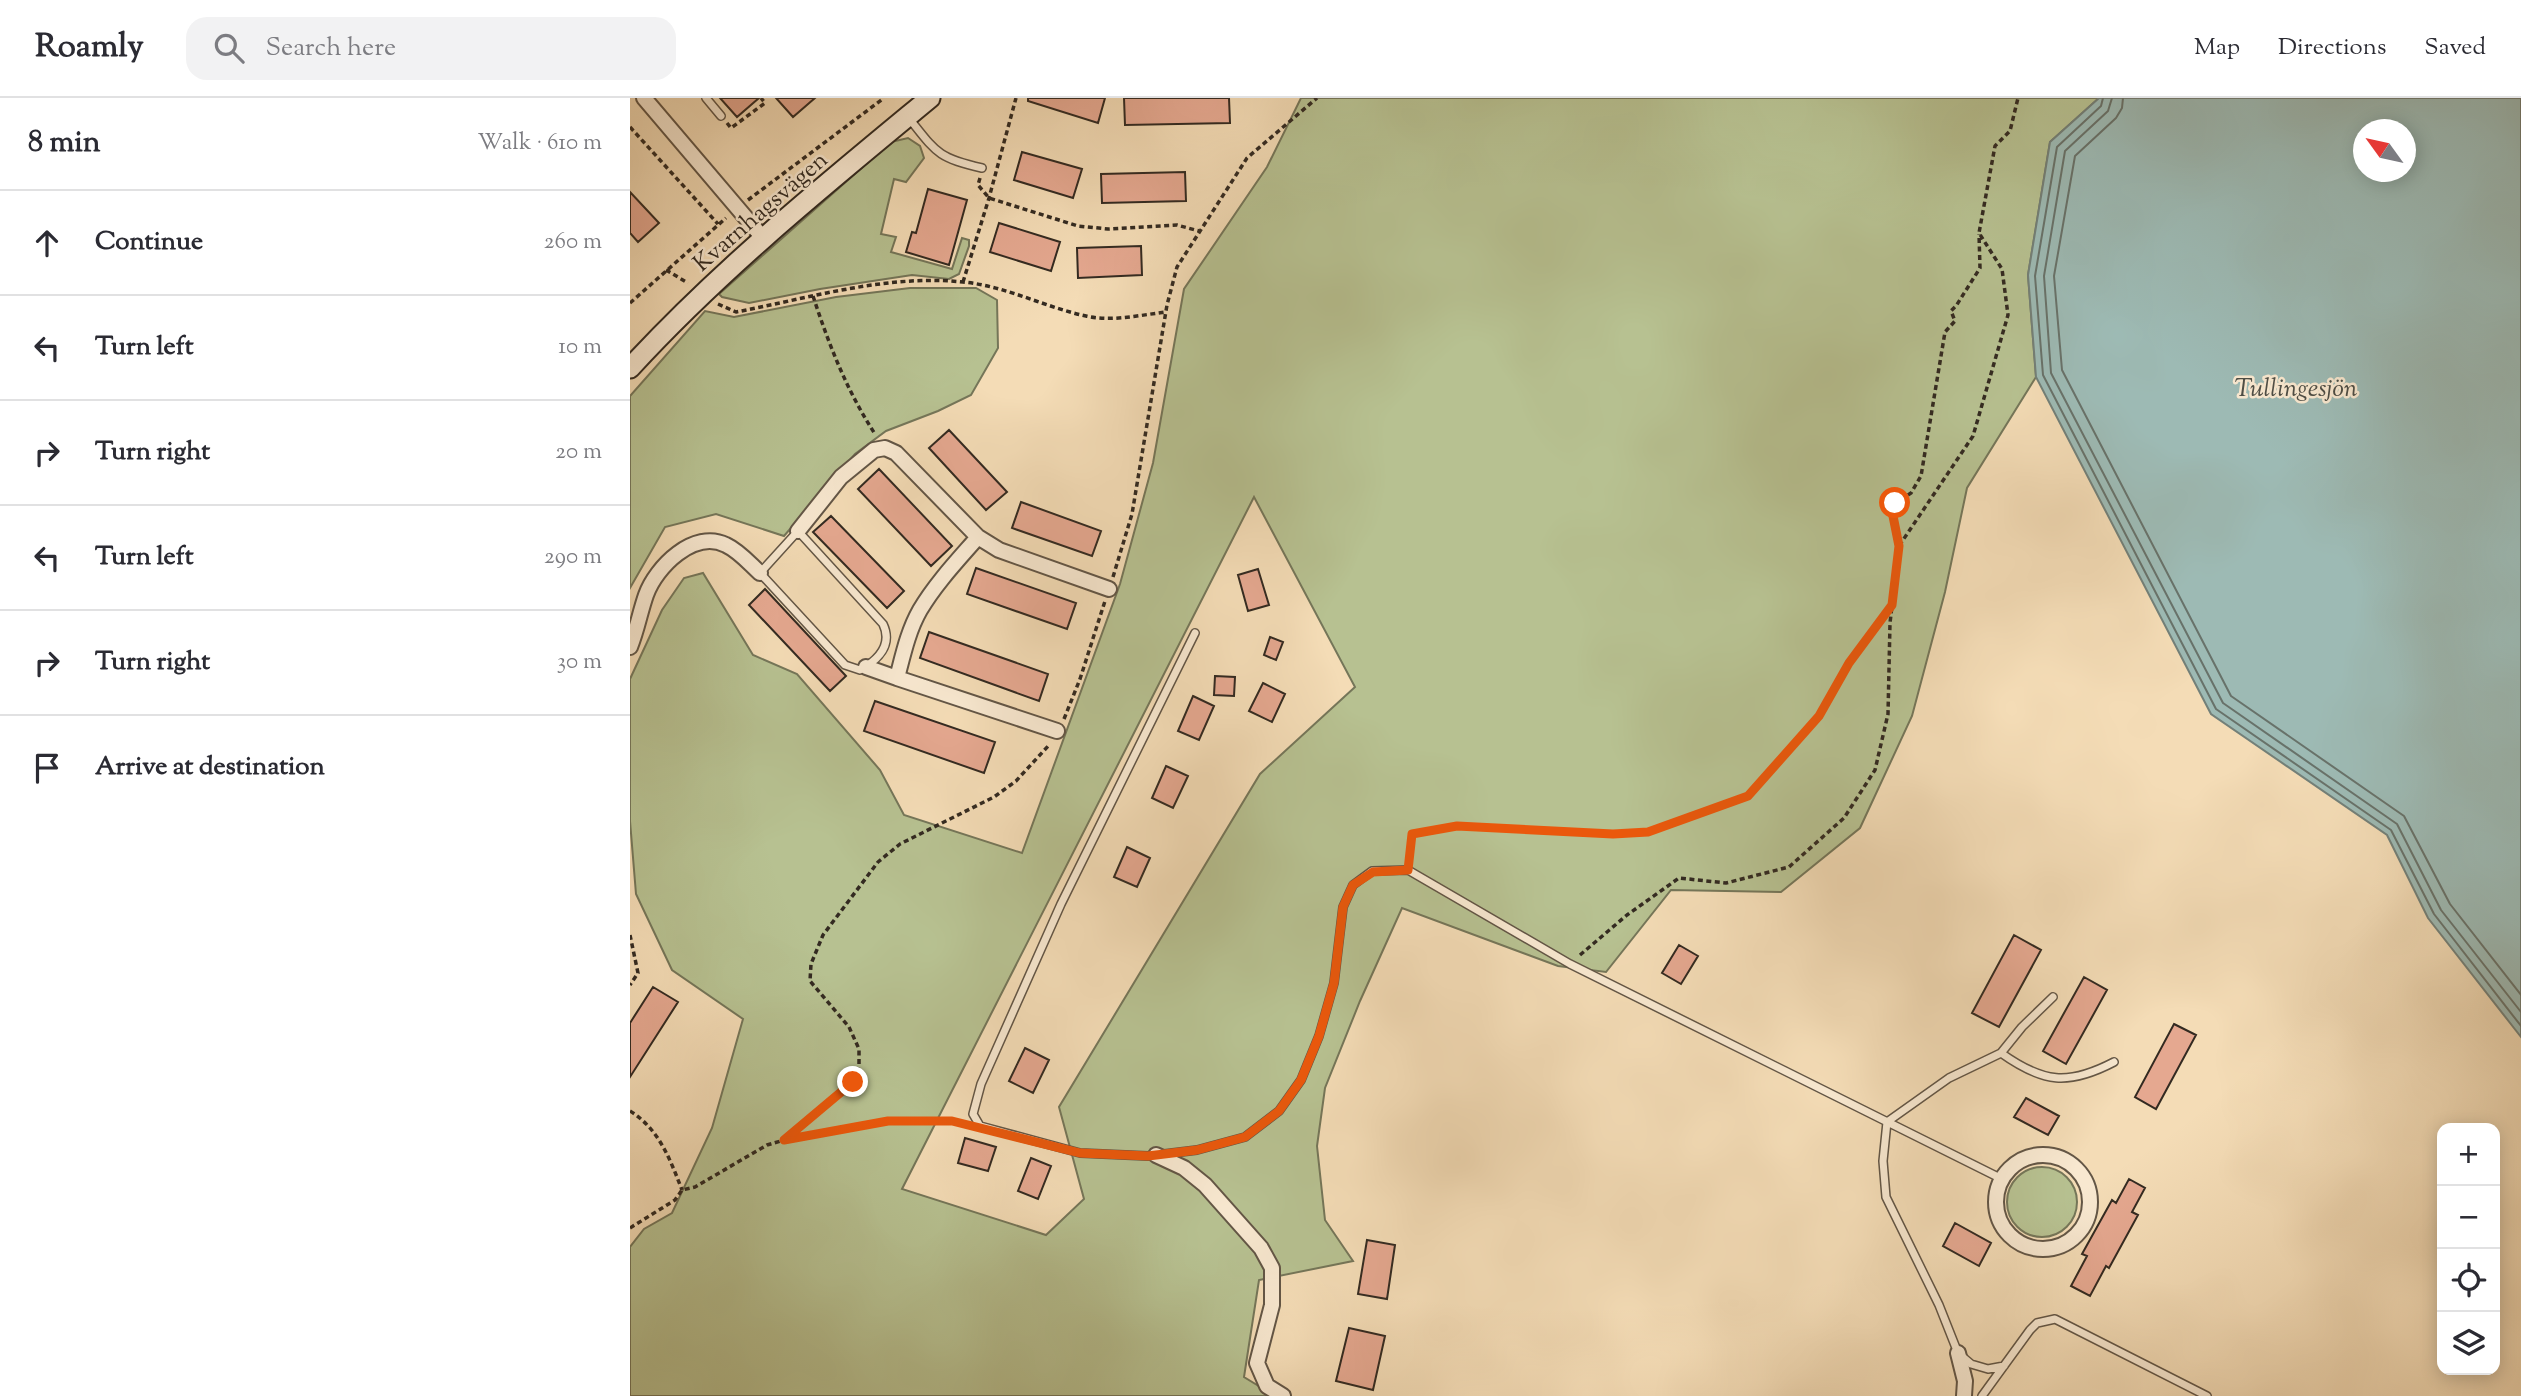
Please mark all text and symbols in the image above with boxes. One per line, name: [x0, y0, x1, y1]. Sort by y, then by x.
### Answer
search box: [186, 17, 676, 80]
text: Roamly: [35, 24, 144, 72]
icon: search: [210, 29, 248, 67]
text: Search here: [266, 30, 396, 67]
text: Map: [2194, 31, 2240, 65]
text: Directions: [2278, 31, 2386, 65]
text: Saved: [2424, 31, 2486, 65]
north arrow: [2353, 119, 2416, 182]
text: 8 min: [28, 122, 100, 165]
text: Walk · 610 m: [478, 127, 602, 160]
street label: Kvarnhagsvägen: [686, 144, 836, 281]
icon: ahead: [28, 224, 66, 262]
text: Continue: [95, 224, 203, 261]
text: 260 m: [544, 226, 602, 259]
icon: left: [28, 329, 66, 367]
text: Turn left: [95, 329, 194, 366]
text: 10 m: [558, 331, 602, 364]
water label: Tullingesjön: [2235, 371, 2358, 408]
icon: right: [28, 434, 66, 472]
text: Turn right: [95, 434, 210, 471]
text: 20 m: [555, 436, 602, 469]
route start: [1879, 487, 1910, 518]
icon: left: [28, 539, 66, 577]
text: Turn left: [95, 539, 194, 576]
text: 290 m: [544, 541, 602, 574]
icon: right: [28, 644, 66, 682]
text: Turn right: [95, 644, 210, 681]
text: 30 m: [557, 646, 602, 679]
icon: arrive: [28, 749, 66, 787]
text: Arrive at destination: [95, 749, 325, 786]
route end: [837, 1066, 868, 1097]
map controls: [2437, 1123, 2500, 1375]
button: +: [2437, 1123, 2500, 1186]
button: −: [2437, 1186, 2500, 1249]
button: locate: [2437, 1249, 2500, 1312]
button: layers: [2437, 1312, 2500, 1375]

